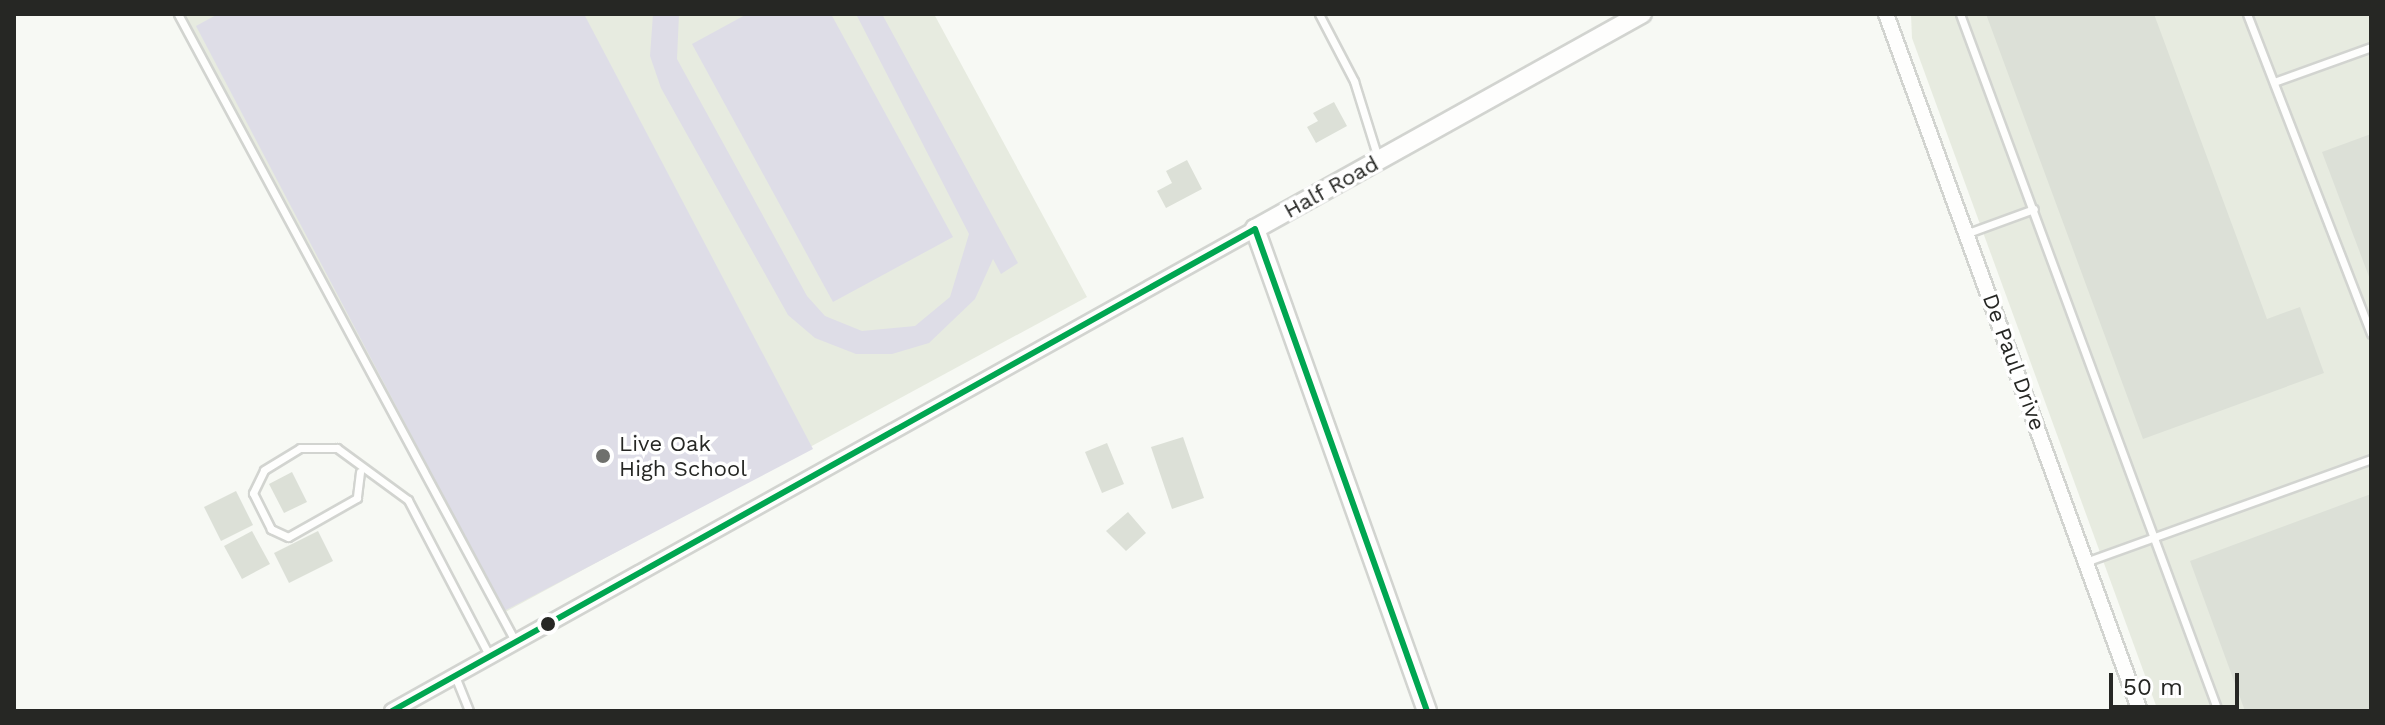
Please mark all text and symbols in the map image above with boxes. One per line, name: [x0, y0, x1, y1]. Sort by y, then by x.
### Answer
street label: Half Road: [1279, 150, 1383, 224]
street label: De Paul Drive: [1977, 290, 2051, 434]
place label: Live Oak High School: [619, 430, 747, 482]
marker: Live Oak High School: [594, 447, 612, 465]
unlabelled marker: [540, 616, 556, 632]
scale bar: [2113, 657, 2243, 707]
text: 50 m: [2123, 673, 2183, 701]

